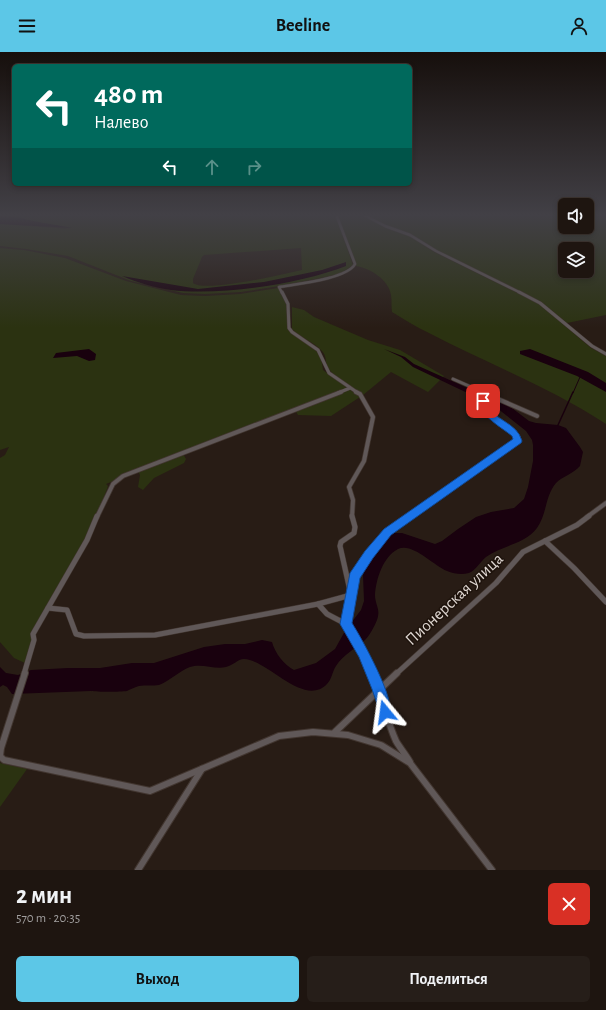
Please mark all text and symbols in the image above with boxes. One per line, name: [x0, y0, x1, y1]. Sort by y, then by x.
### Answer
icon: menu: [16, 15, 38, 37]
icon: person: [568, 15, 590, 37]
text: Beeline: [276, 17, 330, 35]
icon: left: [28, 80, 80, 132]
text: 480 m: [94, 81, 163, 109]
text: Налево: [94, 114, 148, 132]
icon: left: [159, 156, 181, 178]
icon: ahead: [201, 156, 223, 178]
icon: right: [243, 156, 265, 178]
map controls: [558, 198, 594, 278]
button: sound: [558, 198, 594, 234]
button: layers: [558, 242, 594, 278]
pin: [466, 384, 500, 418]
icon: arrive: [472, 390, 494, 412]
street label: Пионерская улица: [402, 549, 507, 649]
position arrow: [364, 691, 406, 733]
button: close: [548, 883, 590, 925]
text: 2 мин: [16, 884, 72, 908]
text: 570 m · 20:35: [16, 912, 80, 925]
button: Выход: [16, 956, 299, 1002]
button: Поделиться: [307, 956, 590, 1002]

